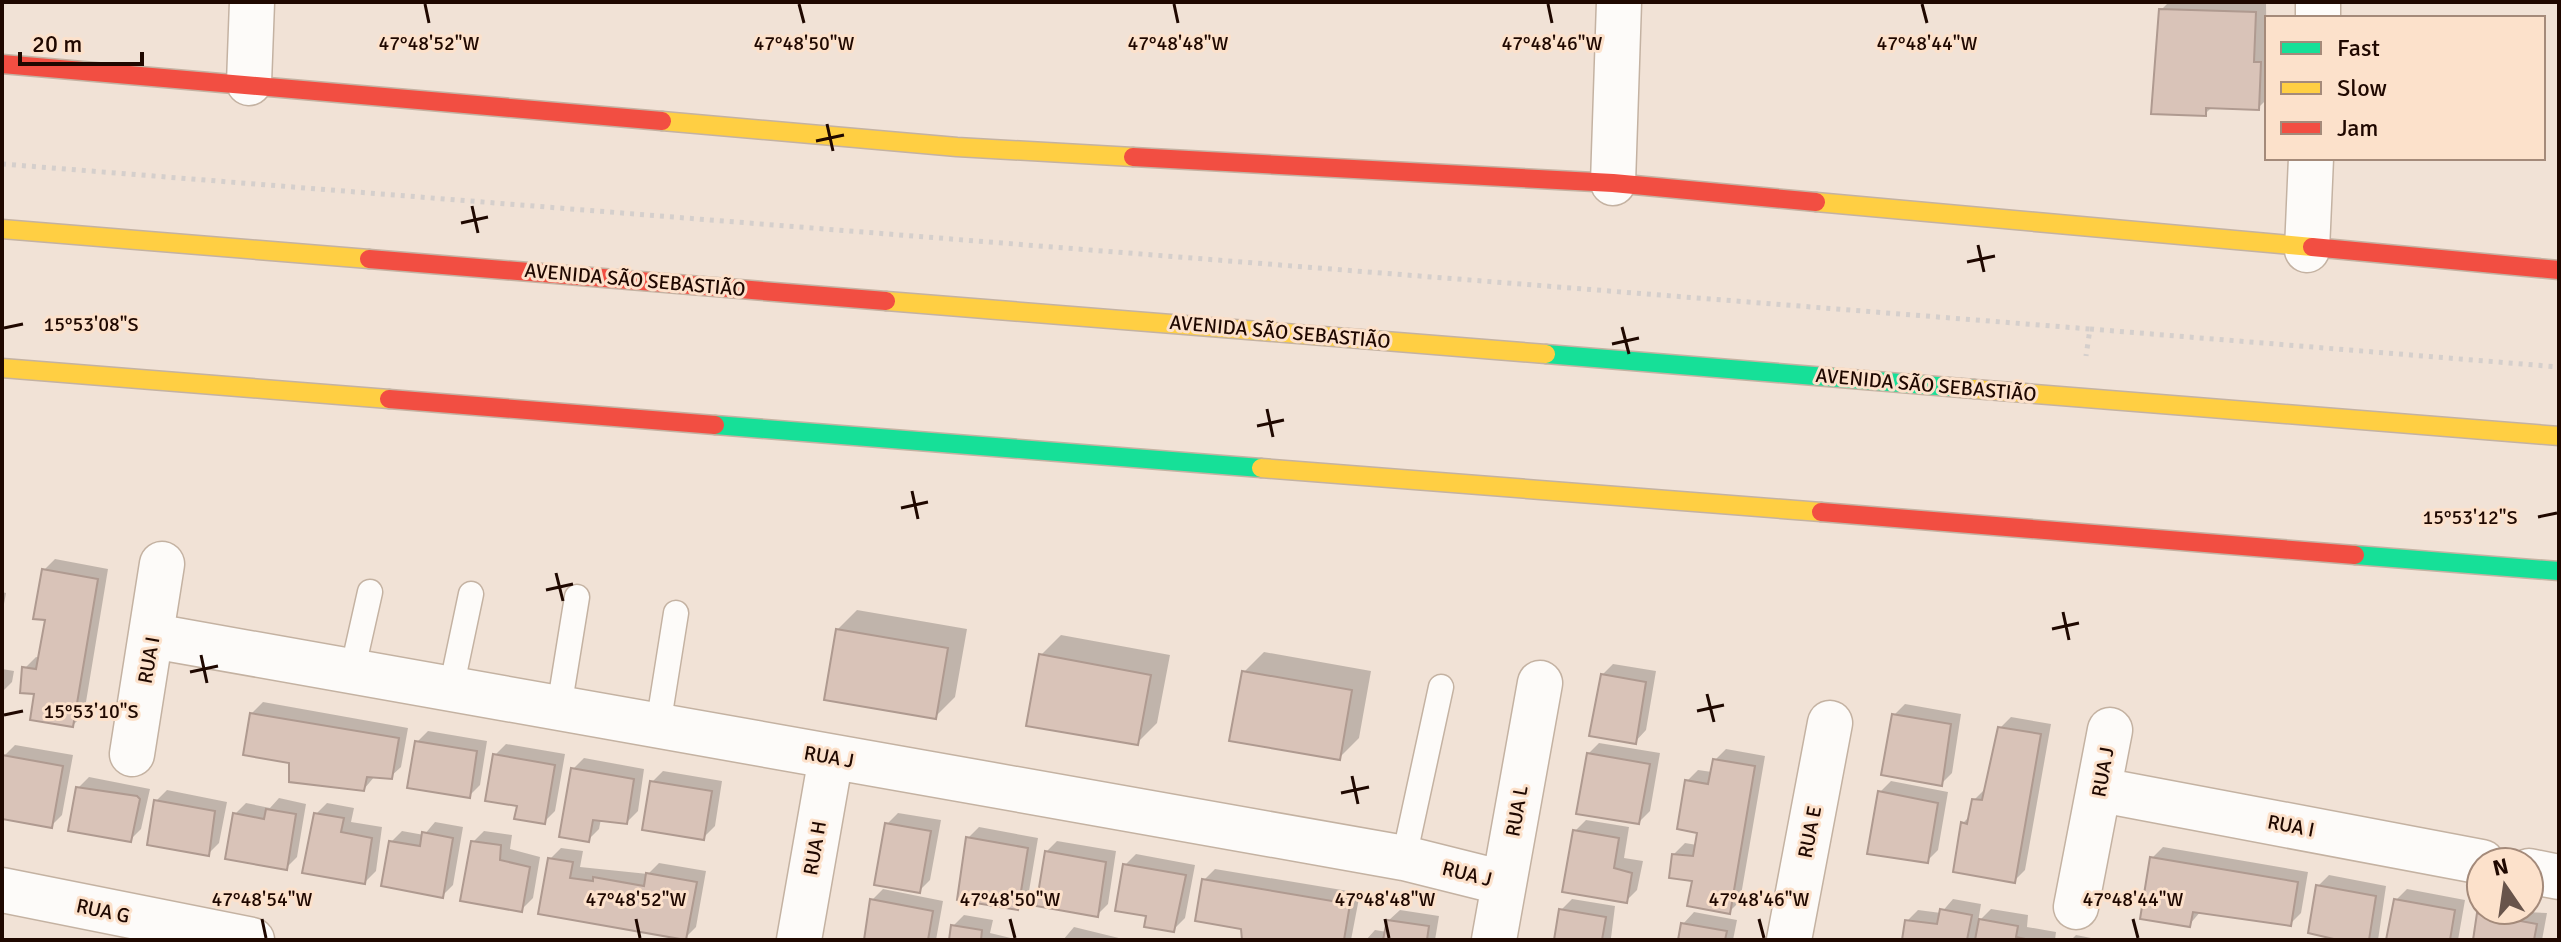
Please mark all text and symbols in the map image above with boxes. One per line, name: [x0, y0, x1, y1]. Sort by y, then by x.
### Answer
scale bar: [20, 16, 142, 66]
legend: [2265, 16, 2545, 160]
text: 20 m: [32, 29, 82, 59]
text: 47°48'52"W: [378, 31, 480, 56]
text: 47°48'50"W: [753, 31, 855, 56]
text: 47°48'48"W: [1127, 31, 1229, 56]
text: 47°48'46"W: [1501, 31, 1603, 56]
text: 47°48'44"W: [1876, 31, 1978, 56]
text: Fast: [2337, 33, 2380, 63]
text: Slow: [2337, 73, 2387, 103]
text: Jam: [2337, 113, 2378, 143]
street label: AVENIDA SÃO SEBASTIÃO: [524, 258, 746, 302]
street label: AVENIDA SÃO SEBASTIÃO: [1169, 310, 1391, 354]
text: 15°53'08"S: [43, 312, 139, 337]
street label: AVENIDA SÃO SEBASTIÃO: [1815, 363, 2037, 407]
text: 15°53'12"S: [2422, 505, 2518, 530]
street label: RUA I: [133, 635, 165, 685]
text: 15°53'10"S: [43, 699, 139, 724]
street label: RUA J: [802, 740, 856, 774]
street label: RUA J: [2086, 745, 2120, 799]
street label: RUA L: [1500, 783, 1534, 839]
street label: RUA E: [1793, 804, 1827, 860]
street label: RUA I: [2265, 809, 2317, 843]
street label: RUA H: [798, 819, 832, 877]
north arrow: [2465, 846, 2545, 926]
text: N: [2490, 852, 2511, 882]
street label: RUA J: [1440, 856, 1494, 892]
text: 47°48'54"W: [211, 887, 313, 912]
text: 47°48'52"W: [585, 887, 687, 912]
text: 47°48'50"W: [959, 887, 1061, 912]
text: 47°48'48"W: [1334, 887, 1436, 912]
text: 47°48'46"W: [1708, 887, 1810, 912]
text: 47°48'44"W: [2082, 887, 2184, 912]
street label: RUA G: [74, 893, 132, 929]

